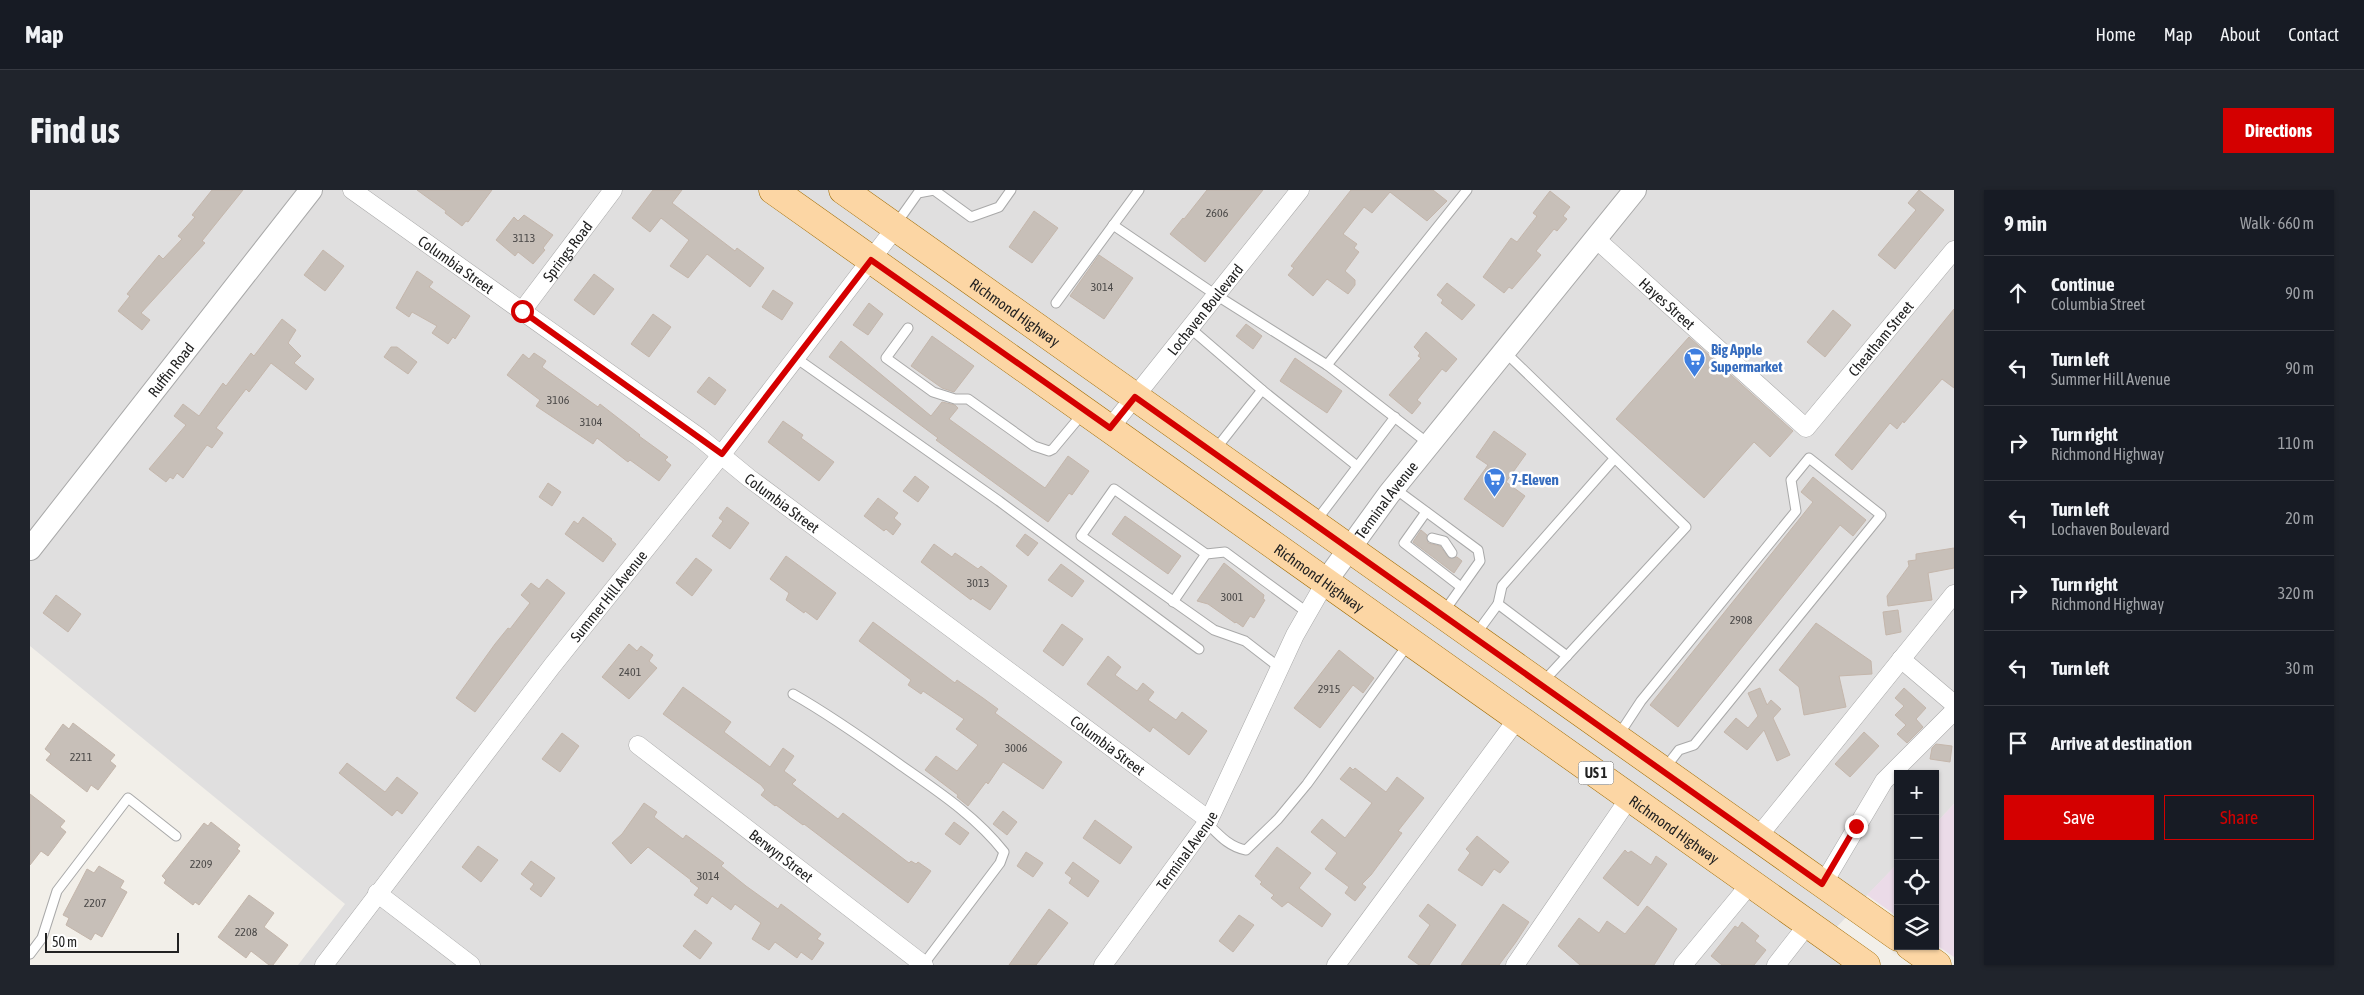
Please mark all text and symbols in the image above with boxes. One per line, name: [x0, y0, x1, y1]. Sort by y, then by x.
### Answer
text: Map: [25, 21, 64, 48]
text: Home: [2096, 24, 2136, 45]
text: Map: [2164, 24, 2193, 45]
text: About: [2221, 24, 2260, 45]
text: Contact: [2288, 24, 2339, 45]
button: Directions: [2223, 108, 2334, 153]
text: Find us: [30, 110, 120, 150]
house number: 2606: [1206, 206, 1229, 220]
text: 9 min: [2004, 211, 2047, 235]
text: Walk · 660 m: [2240, 214, 2314, 232]
street label: Springs Road: [539, 218, 595, 285]
house number: 3113: [513, 231, 535, 245]
street label: Columbia Street: [415, 232, 497, 297]
street label: Lochaven Boulevard: [1163, 260, 1246, 358]
text: Continue: [2051, 273, 2115, 295]
street label: Richmond Highway: [967, 274, 1063, 350]
street label: Hayes Street: [1636, 274, 1699, 333]
icon: ahead: [2004, 279, 2032, 307]
house number: 3014: [1091, 280, 1114, 294]
text: 90 m: [2285, 284, 2314, 302]
text: Columbia Street: [2051, 295, 2145, 313]
street label: Cheatham Street: [1844, 298, 1917, 379]
route start: [511, 300, 534, 323]
street label: Ruffin Road: [144, 339, 197, 400]
place label: Big Apple Supermarket: [1711, 341, 1783, 375]
supermarket icon: Big Apple Supermarket: [1683, 346, 1707, 377]
text: Turn left: [2051, 348, 2109, 370]
icon: left: [2004, 354, 2032, 382]
text: 90 m: [2285, 359, 2314, 377]
text: Summer Hill Avenue: [2051, 370, 2171, 388]
house number: 3106: [547, 393, 570, 407]
house number: 3104: [580, 415, 603, 429]
text: Turn right: [2051, 423, 2118, 445]
icon: right: [2004, 429, 2032, 457]
text: 110 m: [2278, 434, 2314, 452]
text: Richmond Highway: [2051, 445, 2164, 463]
street label: Terminal Avenue: [1351, 457, 1421, 542]
supermarket icon: 7-Eleven: [1483, 467, 1507, 498]
street label: Columbia Street: [742, 469, 823, 536]
place label: 7-Eleven: [1511, 471, 1559, 488]
text: Turn left: [2051, 498, 2109, 520]
icon: left: [2004, 504, 2032, 532]
text: 20 m: [2285, 509, 2314, 527]
text: Lochaven Boulevard: [2051, 520, 2170, 538]
street label: Richmond Highway: [1271, 540, 1368, 615]
street label: Summer Hill Avenue: [567, 547, 650, 645]
text: Turn right: [2051, 573, 2118, 595]
house number: 3013: [967, 576, 989, 590]
icon: right: [2004, 579, 2032, 607]
text: 320 m: [2278, 584, 2314, 602]
house number: 3001: [1221, 590, 1244, 604]
text: Richmond Highway: [2051, 595, 2164, 613]
house number: 2908: [1730, 613, 1753, 627]
icon: left: [2004, 654, 2032, 682]
text: Turn left: [2051, 657, 2109, 679]
text: 30 m: [2285, 659, 2314, 677]
house number: 2401: [619, 665, 642, 679]
house number: 2915: [1318, 682, 1340, 696]
street label: Columbia Street: [1067, 712, 1149, 778]
icon: arrive: [2004, 729, 2032, 757]
text: Arrive at destination: [2051, 732, 2192, 754]
house number: 3006: [1005, 741, 1028, 755]
house number: 2211: [70, 750, 93, 764]
road number: US 1: [1578, 762, 1614, 784]
map controls: [1894, 770, 1939, 950]
button: +: [1894, 770, 1939, 815]
street label: Richmond Highway: [1626, 792, 1723, 867]
button: Save: [2004, 795, 2154, 840]
button: Share: [2164, 795, 2314, 840]
street label: Terminal Avenue: [1152, 808, 1221, 893]
route end: [1845, 815, 1868, 838]
button: −: [1894, 815, 1939, 860]
street label: Berwyn Street: [746, 825, 817, 885]
house number: 2209: [190, 857, 213, 871]
button: locate: [1894, 860, 1939, 905]
house number: 3014: [697, 869, 720, 883]
house number: 2207: [84, 896, 107, 910]
button: layers: [1894, 905, 1939, 950]
house number: 2208: [235, 925, 258, 939]
scale bar: [45, 930, 179, 953]
text: 50 m: [52, 934, 77, 950]

